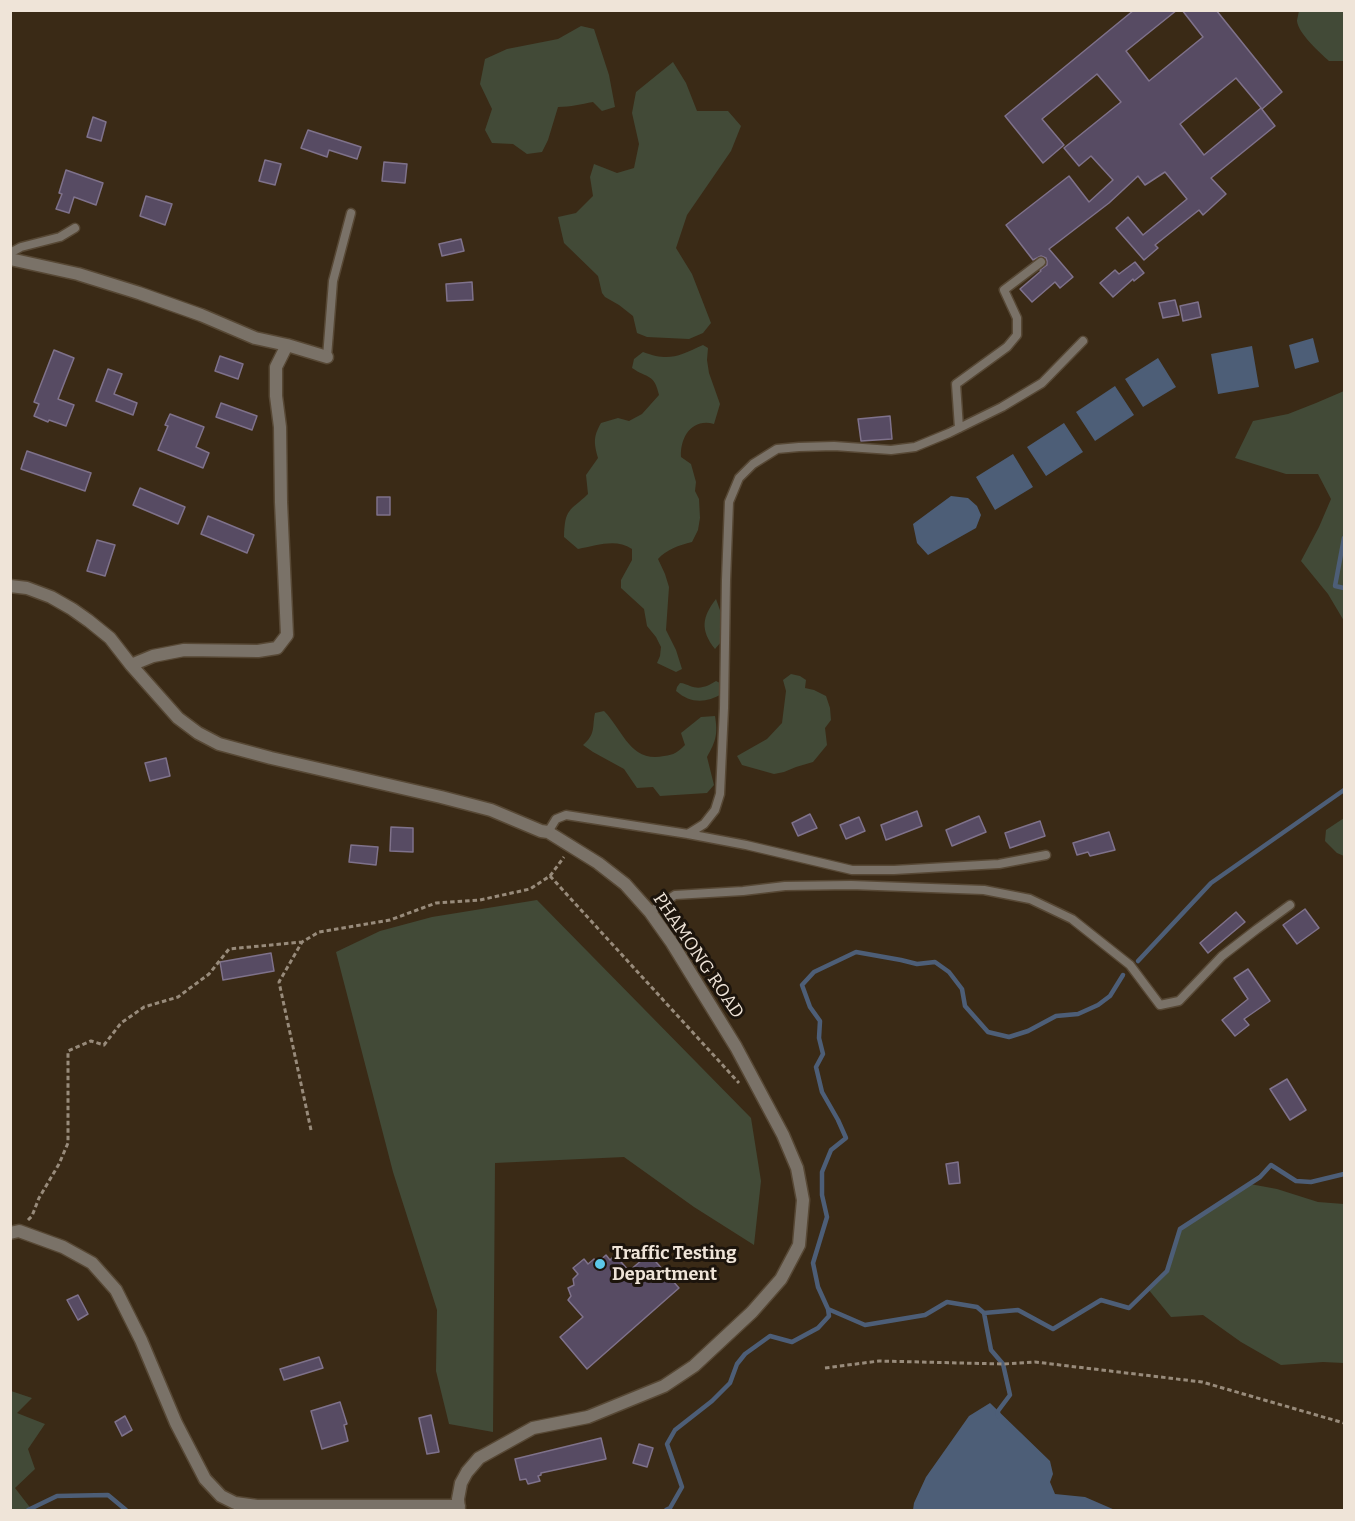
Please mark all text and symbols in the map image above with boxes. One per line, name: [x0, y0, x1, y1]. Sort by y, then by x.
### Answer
street label: PHAMONG ROAD: [648, 889, 748, 1023]
place label: Traffic Testing Department: [612, 1243, 737, 1286]
marker: Traffic Testing Department: [593, 1257, 607, 1271]

